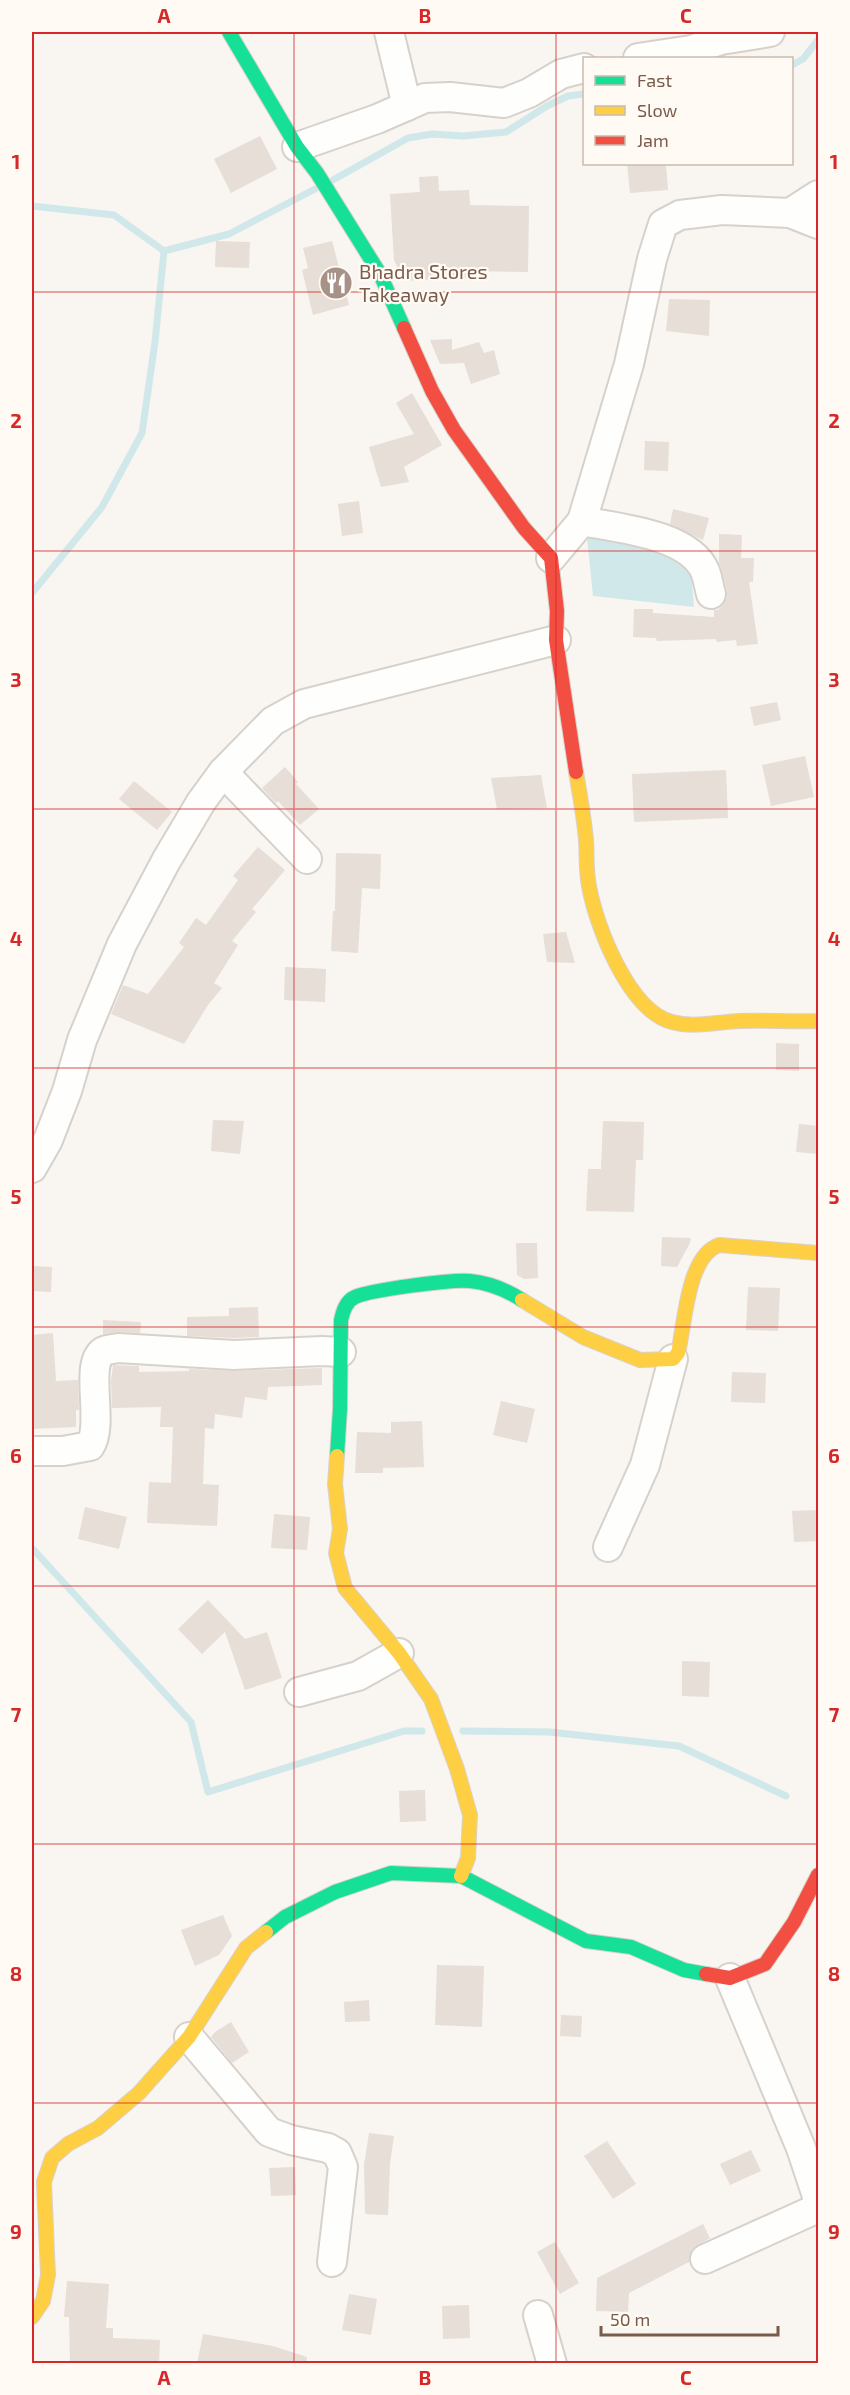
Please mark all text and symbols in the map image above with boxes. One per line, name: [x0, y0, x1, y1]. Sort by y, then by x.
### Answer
text: A: [157, 3, 171, 27]
text: B: [419, 3, 431, 27]
text: C: [680, 3, 692, 27]
legend: [583, 57, 793, 165]
text: Fast: [637, 69, 672, 91]
text: Slow: [637, 99, 678, 121]
text: Jam: [637, 129, 669, 151]
text: 1: [12, 149, 20, 173]
text: 1: [830, 149, 838, 173]
place label: Bhadra Stores Takeaway: [359, 259, 488, 306]
restaurant icon: Bhadra Stores Takeaway: [318, 265, 354, 301]
text: 2: [10, 408, 22, 432]
text: 2: [828, 408, 840, 432]
text: 3: [10, 667, 22, 691]
text: 3: [828, 667, 840, 691]
text: 4: [10, 926, 23, 950]
text: 4: [828, 926, 841, 950]
text: 5: [10, 1184, 22, 1208]
text: 5: [828, 1184, 840, 1208]
text: 6: [10, 1443, 22, 1467]
text: 6: [828, 1443, 840, 1467]
text: 7: [11, 1702, 22, 1726]
text: 7: [829, 1702, 840, 1726]
text: 8: [10, 1961, 22, 1985]
text: 8: [828, 1961, 840, 1985]
text: 9: [10, 2219, 22, 2243]
text: 9: [828, 2219, 840, 2243]
scale bar: [601, 2299, 778, 2337]
text: 50 m: [610, 2308, 650, 2330]
text: A: [157, 2365, 171, 2389]
text: B: [419, 2365, 431, 2389]
text: C: [680, 2365, 692, 2389]

